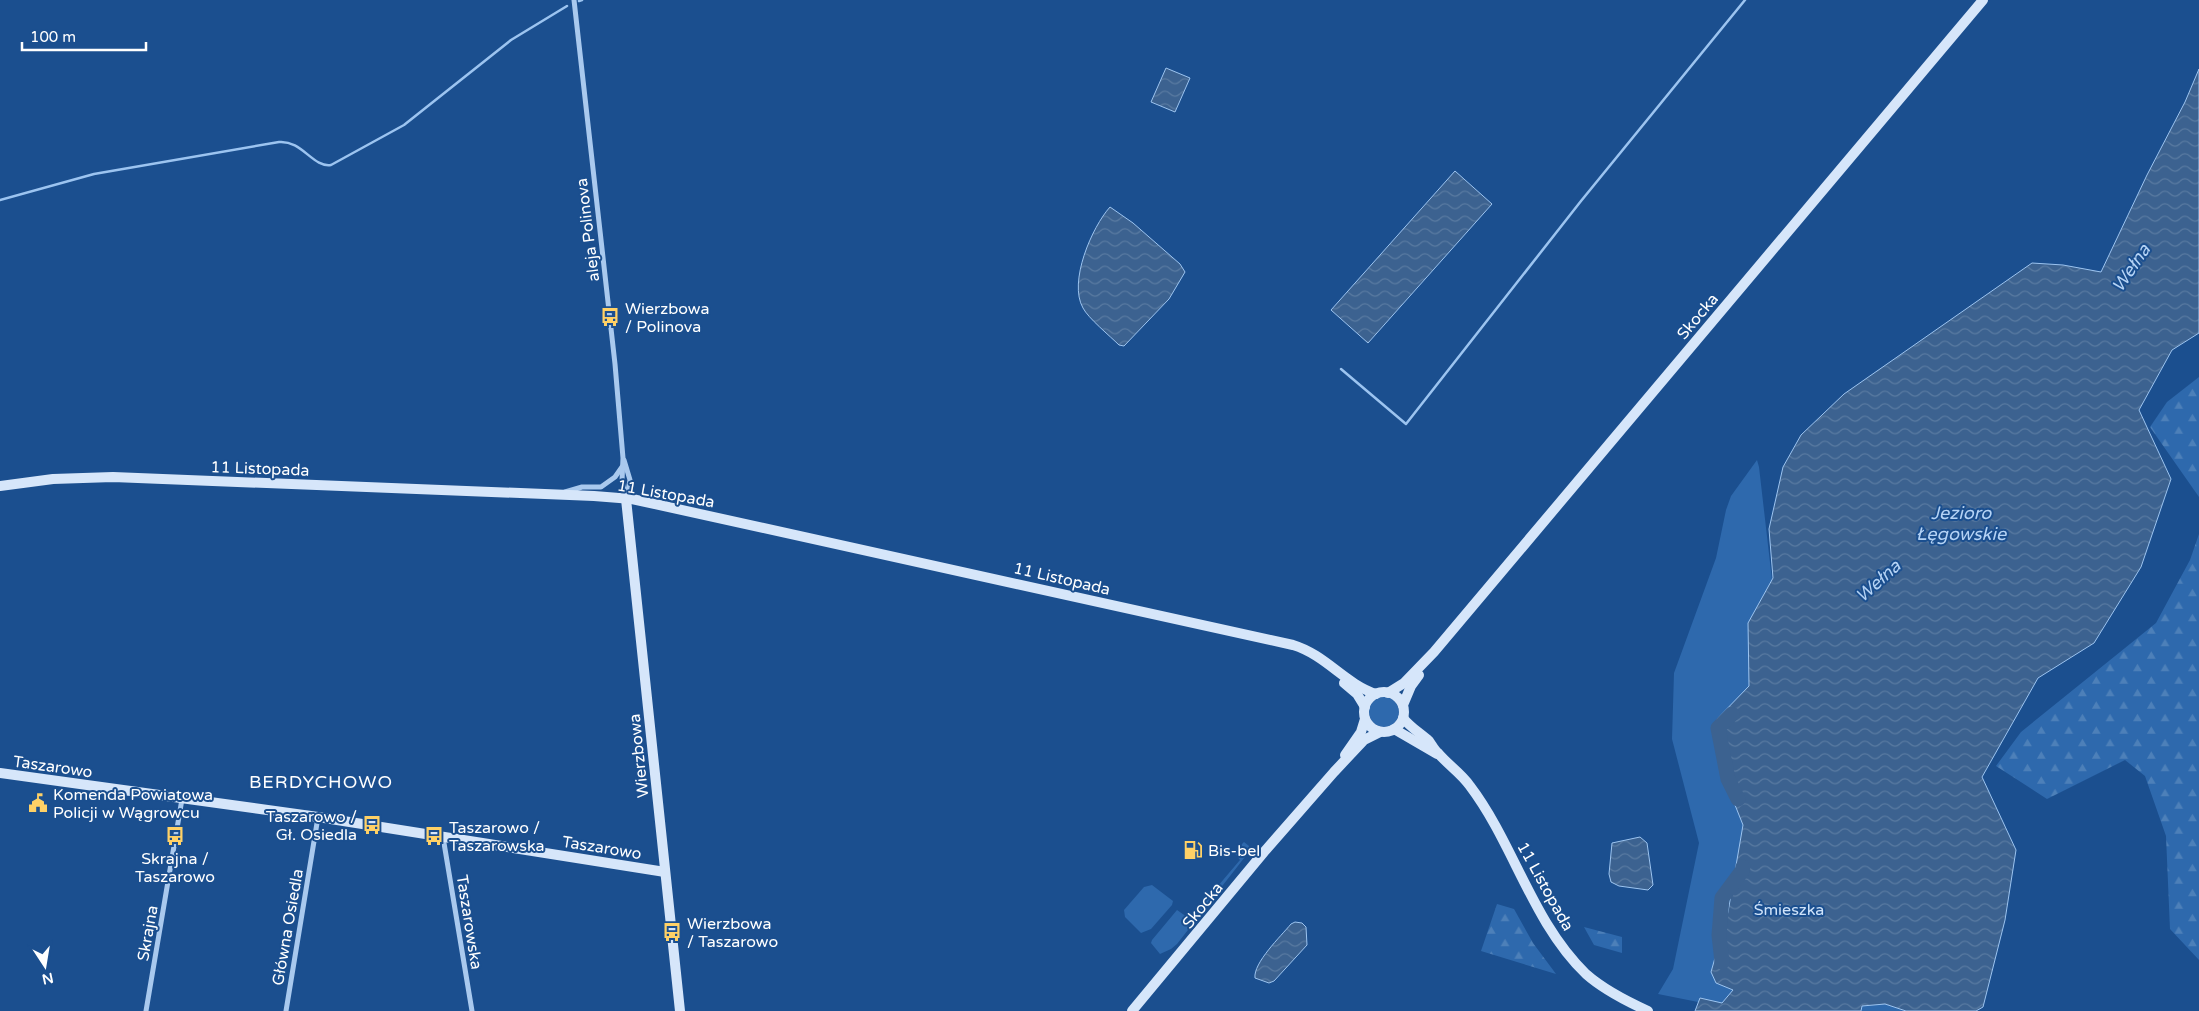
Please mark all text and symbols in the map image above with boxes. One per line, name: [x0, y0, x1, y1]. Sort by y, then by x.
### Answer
scale bar: [22, 20, 146, 52]
text: 100 m: [30, 28, 76, 46]
street label: aleja Polinova: [572, 177, 604, 283]
water label: Wełna: [2107, 239, 2156, 296]
street label: Skocka: [1673, 289, 1723, 344]
place label: Wierzbowa / Polinova: [625, 299, 709, 337]
bus stop icon: Wierzbowa / Polinova: [599, 306, 621, 328]
street label: 11 Listopada: [210, 457, 310, 481]
street label: 11 Listopada: [615, 476, 716, 512]
water label: Jezioro Łęgowskie: [1916, 502, 2007, 545]
water label: Wełna: [1851, 554, 1906, 607]
street label: 11 Listopada: [1011, 558, 1112, 600]
street label: Wierzbowa: [625, 713, 653, 799]
street label: Taszarowo: [12, 752, 94, 782]
district label: BERDYCHOWO: [249, 771, 393, 793]
place label: Komenda Powiatowa Policji w Wągrowcu: [53, 785, 213, 823]
public building icon: Komenda Powiatowa Policji w Wągrowcu: [27, 792, 49, 814]
place label: Taszarowo / Gł. Osiedla: [266, 807, 357, 845]
bus stop icon: Taszarowo / Gł. Osiedla: [361, 814, 383, 836]
place label: Taszarowo / Taszarowska: [449, 818, 545, 856]
bus stop icon: Skrajna / Taszarowo: [164, 825, 186, 847]
bus stop icon: Taszarowo / Taszarowska: [423, 825, 445, 847]
street label: Taszarowo: [561, 832, 643, 864]
street label: 11 Listopada: [1512, 838, 1578, 935]
fuel station icon: Bis-bel: [1182, 839, 1204, 861]
place label: Bis-bel: [1208, 841, 1260, 861]
place label: Skrajna / Taszarowo: [135, 849, 215, 887]
street label: Główna Osiedla: [268, 867, 308, 987]
street label: Taszarowska: [452, 873, 486, 971]
street label: Skocka: [1178, 878, 1228, 933]
park label: Śmieszka: [1754, 900, 1824, 920]
street label: Skrajna: [133, 904, 163, 963]
place label: Wierzbowa / Taszarowo: [687, 914, 778, 952]
bus stop icon: Wierzbowa / Taszarowo: [661, 921, 683, 943]
north arrow: [20, 941, 70, 991]
text: N: [40, 969, 55, 988]

